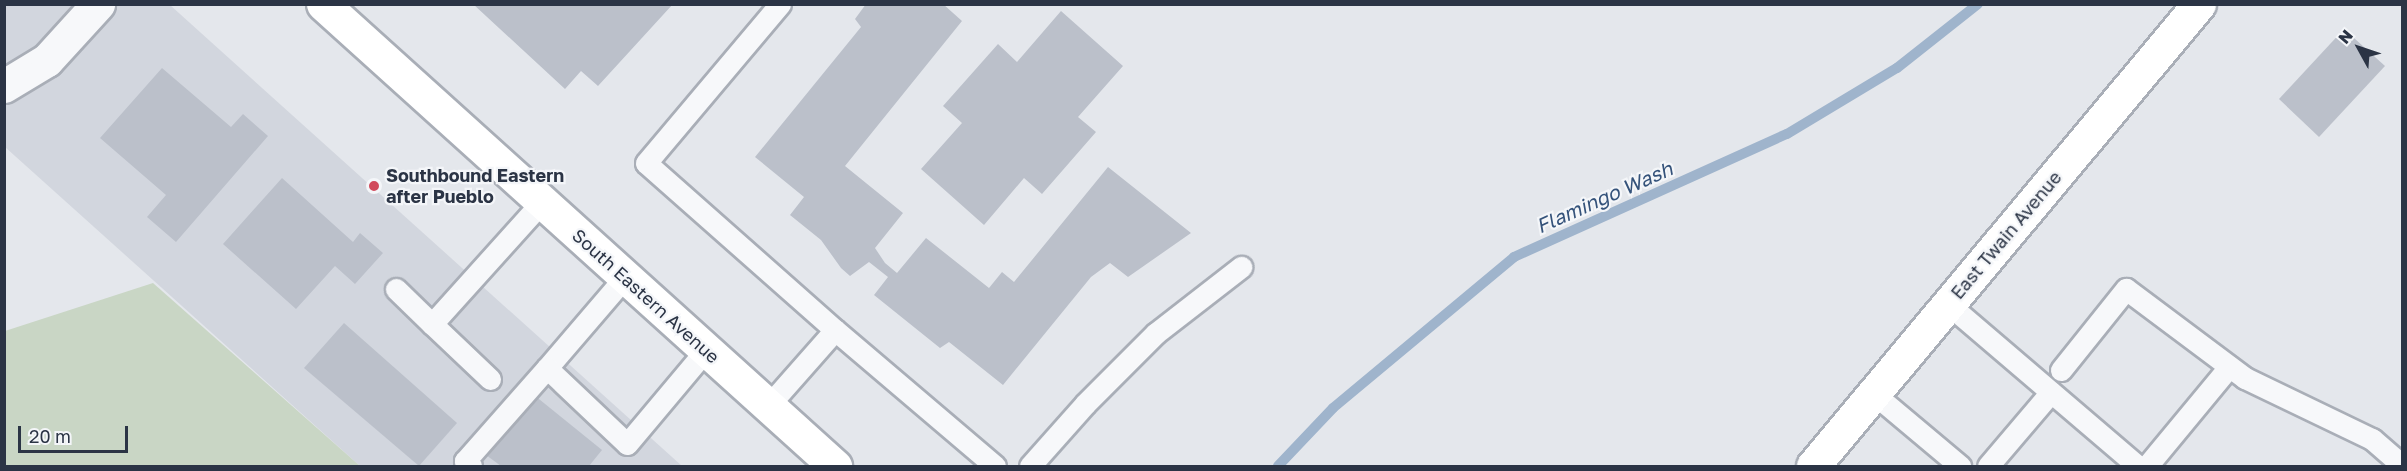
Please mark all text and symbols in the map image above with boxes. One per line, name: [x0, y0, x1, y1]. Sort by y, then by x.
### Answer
north arrow: [2329, 18, 2389, 78]
text: N: [2334, 25, 2357, 48]
water label: Flamingo Wash: [1532, 156, 1676, 238]
place label: Southbound Eastern after Pueblo: [386, 165, 564, 207]
street label: East Twain Avenue: [1946, 167, 2066, 303]
marker: Southbound Eastern after Pueblo: [367, 179, 381, 193]
street label: South Eastern Avenue: [568, 224, 724, 368]
scale bar: [21, 414, 130, 452]
text: 20 m: [29, 425, 71, 447]

